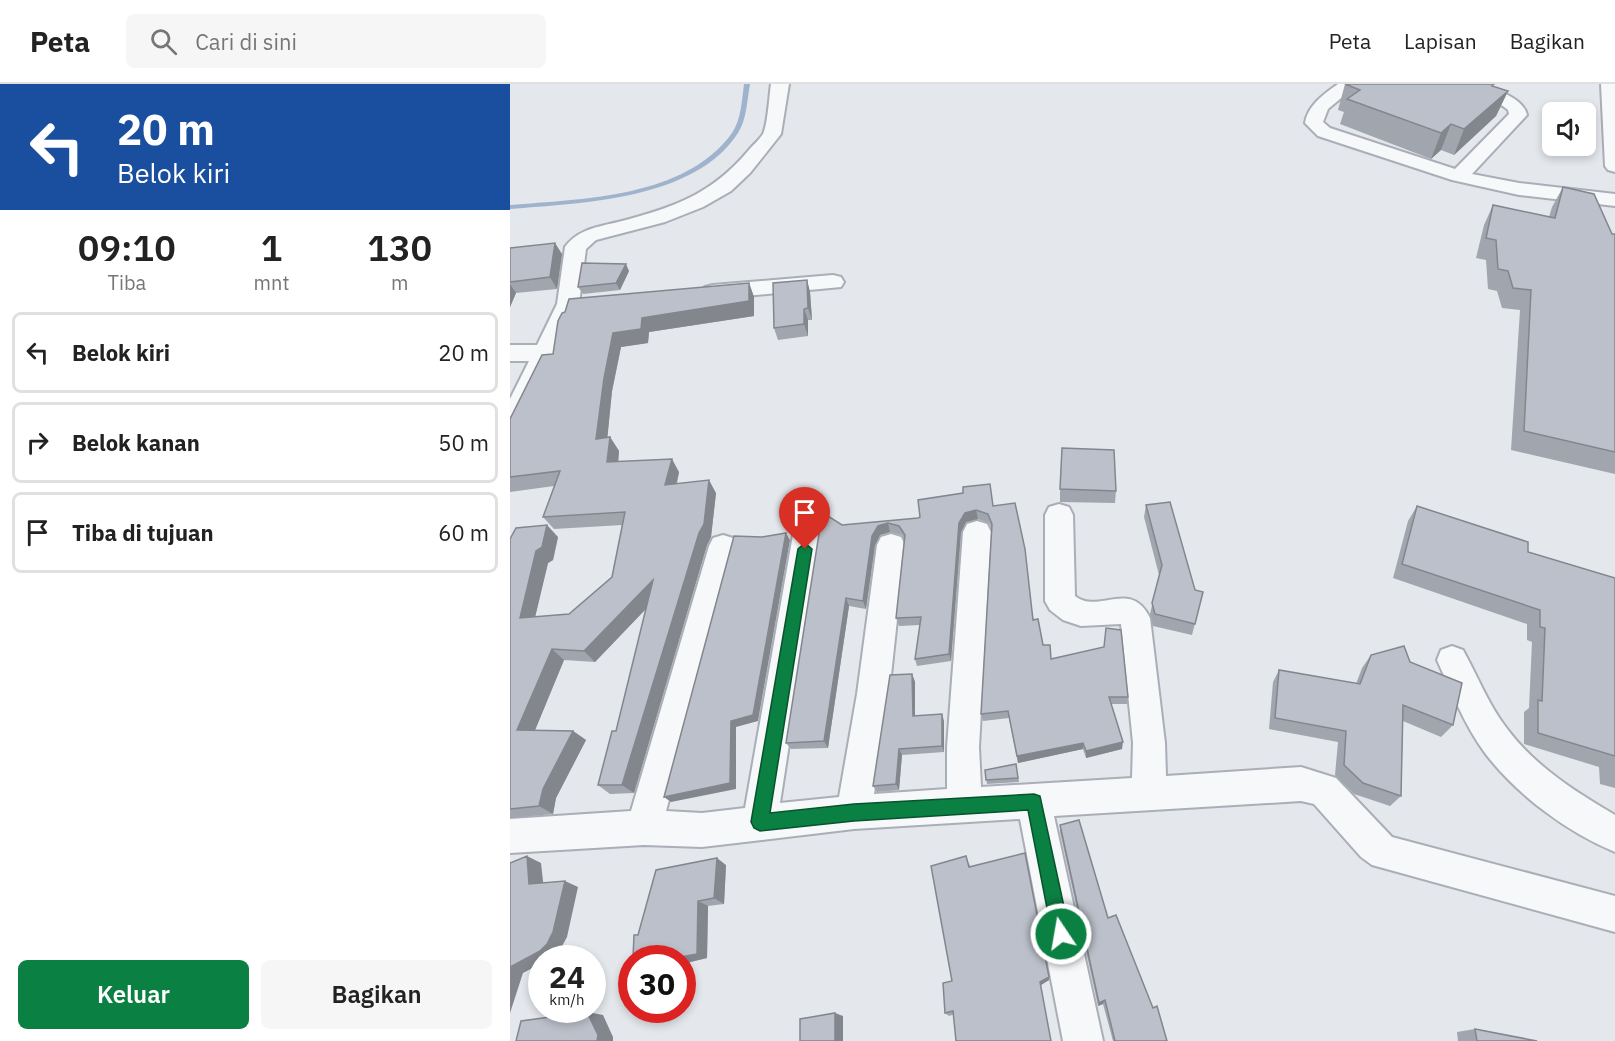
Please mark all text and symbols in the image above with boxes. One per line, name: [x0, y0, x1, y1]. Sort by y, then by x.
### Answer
search box: [126, 14, 546, 68]
text: Peta: [30, 23, 90, 60]
icon: search: [147, 25, 180, 58]
text: Cari di sini: [195, 27, 297, 56]
text: Peta: [1329, 27, 1371, 55]
text: Lapisan: [1404, 27, 1477, 55]
text: Bagikan: [1510, 27, 1585, 55]
text: 20 m: [117, 102, 215, 157]
map controls: [1542, 102, 1596, 156]
button: sound: [1542, 102, 1596, 156]
icon: left: [18, 108, 96, 186]
text: Belok kiri: [117, 155, 230, 190]
text: 09:10: [78, 224, 176, 271]
text: 1: [261, 224, 282, 271]
text: 130: [367, 224, 432, 271]
text: Tiba: [107, 269, 146, 296]
text: mnt: [254, 269, 289, 296]
text: m: [391, 269, 408, 296]
icon: left: [21, 336, 54, 369]
text: Belok kiri: [72, 338, 170, 367]
text: 20 m: [438, 338, 489, 367]
icon: right: [21, 426, 54, 459]
text: Belok kanan: [72, 428, 200, 457]
text: 50 m: [438, 428, 489, 457]
pin: [779, 487, 830, 549]
icon: arrive: [788, 496, 821, 529]
icon: arrive: [21, 516, 54, 549]
text: Tiba di tujuan: [72, 518, 214, 547]
text: 60 m: [438, 518, 489, 547]
position arrow: [1029, 902, 1093, 966]
speed limit sign: 30: [618, 945, 696, 1023]
text: 24: [549, 957, 585, 996]
button: Keluar: [18, 960, 249, 1029]
button: Bagikan: [261, 960, 492, 1029]
text: km/h: [549, 990, 585, 1009]

